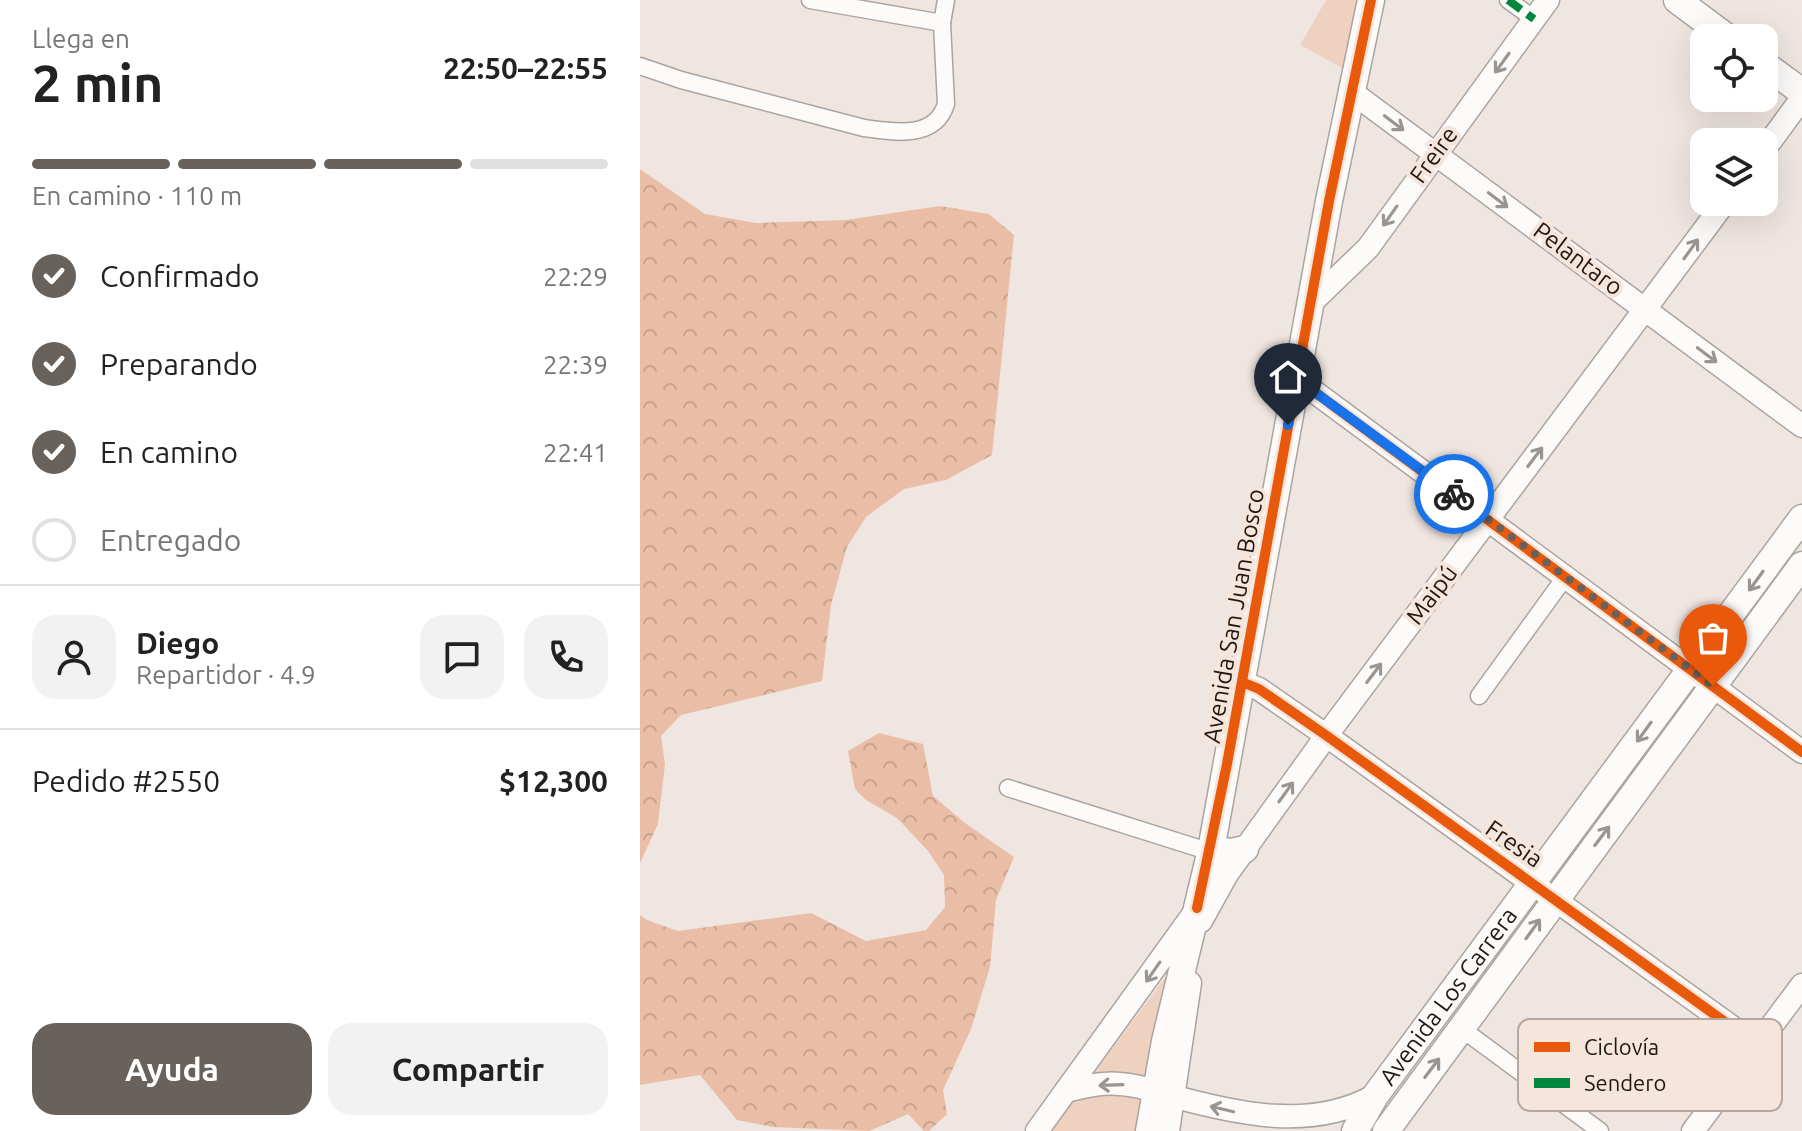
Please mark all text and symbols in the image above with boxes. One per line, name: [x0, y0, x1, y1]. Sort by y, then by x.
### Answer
text: Llega en: [32, 24, 130, 53]
map controls: [1690, 24, 1778, 216]
button: locate: [1690, 24, 1778, 112]
text: 22:50–22:55: [443, 51, 608, 85]
one-way arrow: [1493, 52, 1510, 73]
text: 2 min: [32, 54, 163, 112]
one-way arrow: [1383, 115, 1405, 131]
street label: Freire: [1404, 121, 1463, 188]
button: layers: [1690, 128, 1778, 216]
text: En camino · 110 m: [32, 181, 242, 210]
one-way arrow: [1487, 191, 1508, 208]
one-way arrow: [1382, 205, 1398, 227]
street label: Pelantaro: [1529, 216, 1628, 301]
one-way arrow: [1682, 239, 1699, 260]
icon: check: [32, 254, 76, 298]
text: Confirmado: [100, 259, 260, 293]
text: 22:29: [543, 262, 608, 291]
icon: check: [32, 342, 76, 386]
pin: [1254, 343, 1322, 425]
one-way arrow: [1696, 346, 1717, 363]
text: Preparando: [100, 347, 258, 381]
text: 22:39: [543, 350, 608, 379]
icon: home: [1266, 355, 1310, 399]
icon: check: [32, 430, 76, 474]
text: En camino: [100, 435, 238, 469]
text: 22:41: [543, 438, 608, 467]
one-way arrow: [1527, 447, 1544, 468]
courier: [1414, 454, 1494, 534]
icon: bike: [1432, 472, 1476, 516]
street label: Avenida San Juan Bosco: [1198, 487, 1269, 745]
text: Entregado: [100, 523, 241, 557]
street label: Maipú: [1401, 560, 1462, 629]
one-way arrow: [1747, 570, 1764, 591]
pin: [1679, 604, 1747, 686]
button: person: [32, 615, 116, 699]
button: chat: [420, 615, 504, 699]
button: phone: [524, 615, 608, 699]
icon: bag: [1691, 616, 1735, 660]
text: Diego: [136, 626, 219, 660]
text: Repartidor · 4.9: [136, 660, 316, 689]
one-way arrow: [1365, 663, 1382, 685]
one-way arrow: [1636, 721, 1653, 742]
text: Pedido #2550: [32, 764, 220, 798]
text: $12,300: [499, 764, 608, 798]
one-way arrow: [1278, 782, 1294, 804]
street label: Fresia: [1481, 814, 1548, 873]
one-way arrow: [1593, 826, 1610, 847]
street label: Avenida Los Carrera: [1374, 902, 1522, 1090]
one-way arrow: [1525, 919, 1542, 941]
one-way arrow: [1145, 961, 1161, 983]
legend: [1518, 1019, 1782, 1111]
button: Ayuda: [32, 1023, 312, 1115]
button: Compartir: [328, 1023, 608, 1115]
text: Ciclovía: [1584, 1034, 1659, 1059]
one-way arrow: [1424, 1058, 1441, 1080]
text: Sendero: [1584, 1070, 1666, 1095]
one-way arrow: [1098, 1077, 1125, 1092]
one-way arrow: [1209, 1101, 1235, 1116]

